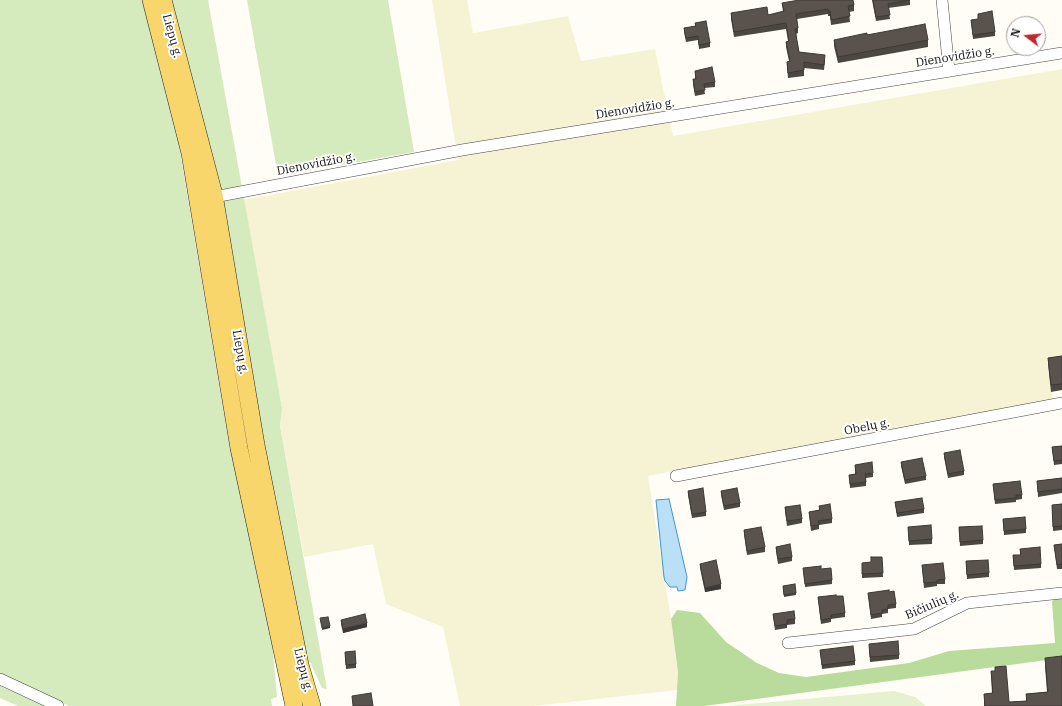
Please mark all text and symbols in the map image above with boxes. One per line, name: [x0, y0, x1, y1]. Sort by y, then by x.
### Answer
street label: Liepų g.: [159, 13, 185, 59]
north arrow: [1006, 16, 1046, 56]
text: N: [1007, 27, 1023, 39]
street label: Dienovidžio g.: [914, 44, 996, 70]
street label: Dienovidžio g.: [594, 96, 676, 122]
street label: Dienovidžio g.: [275, 149, 357, 179]
street label: Liepų g.: [229, 329, 251, 375]
street label: Obelų g.: [843, 416, 891, 438]
street label: Bičiulių g.: [903, 587, 961, 623]
street label: Liepų g.: [291, 647, 315, 693]

